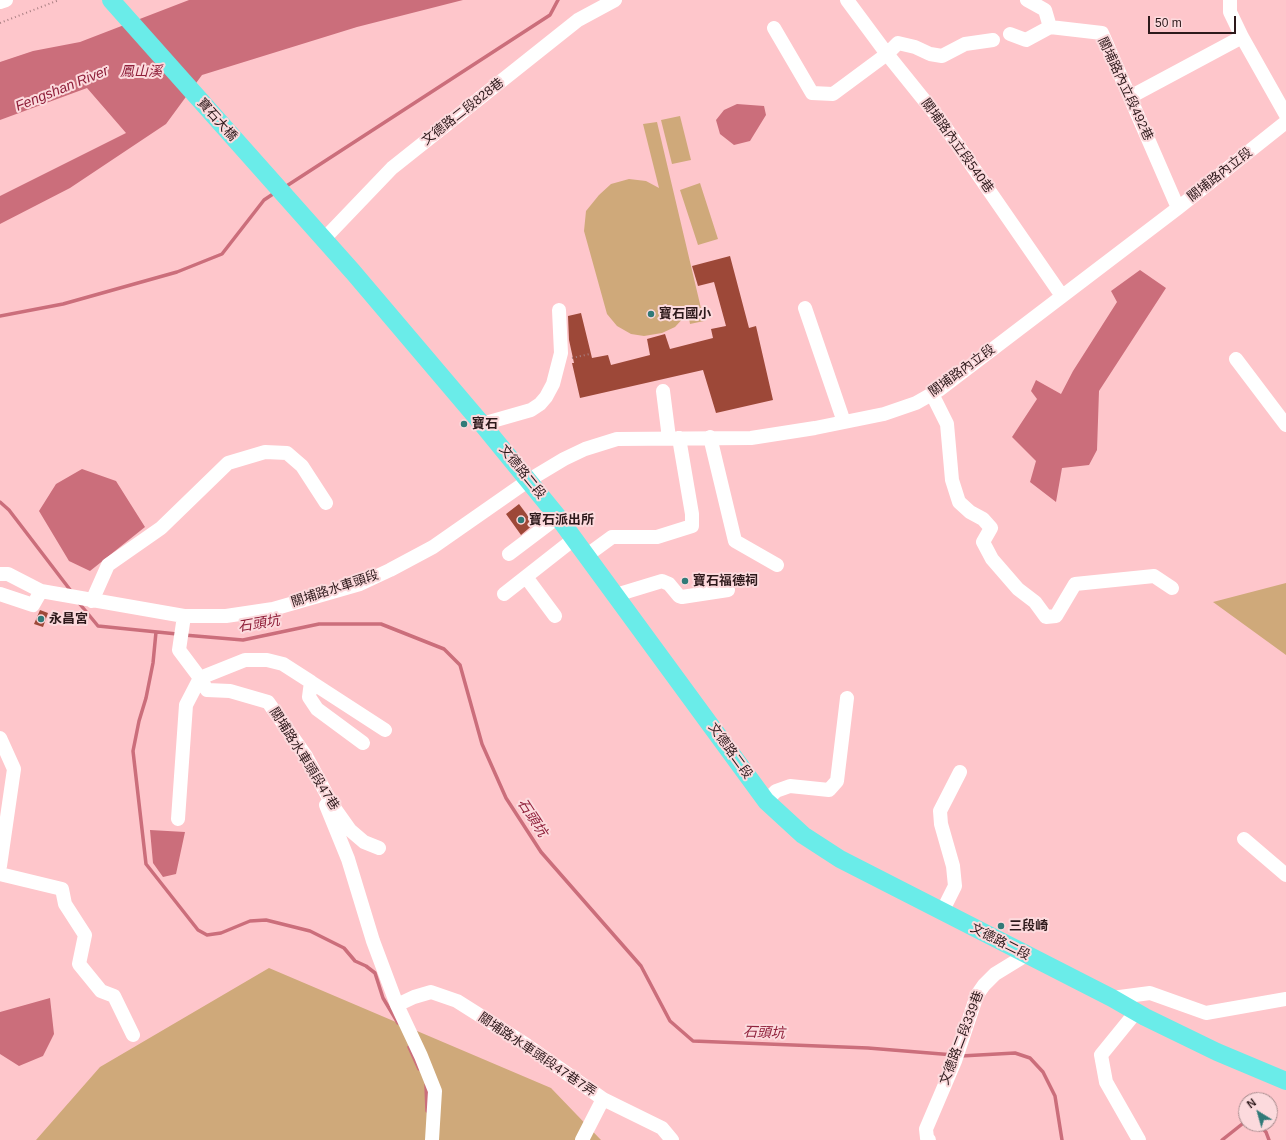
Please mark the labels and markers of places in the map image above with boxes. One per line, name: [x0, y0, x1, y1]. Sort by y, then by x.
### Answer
place label: 寶石國小: [659, 306, 711, 322]
marker: 寶石國小: [646, 309, 656, 319]
place label: 寶石: [472, 416, 498, 432]
marker: 寶石: [459, 419, 469, 429]
place label: 寶石派出所: [529, 512, 594, 528]
marker: 寶石派出所: [516, 515, 526, 525]
place label: 寶石福德祠: [693, 573, 758, 589]
marker: 寶石福德祠: [680, 576, 690, 586]
place label: 永昌宮: [49, 611, 88, 627]
marker: 永昌宮: [36, 614, 46, 624]
place label: 三段崎: [1009, 918, 1048, 934]
marker: 三段崎: [996, 921, 1006, 931]

